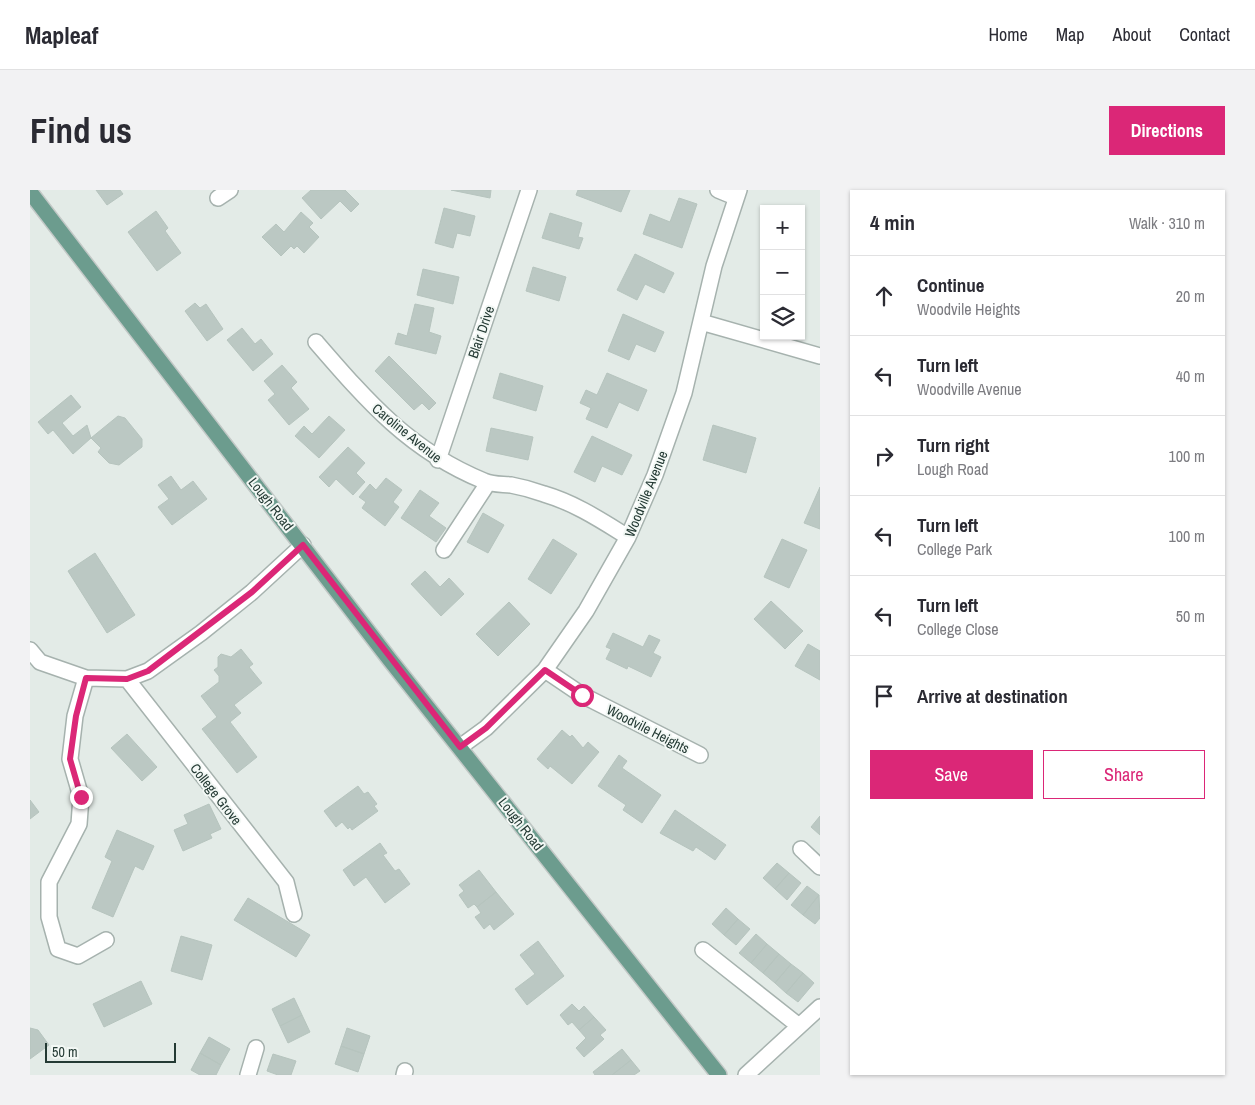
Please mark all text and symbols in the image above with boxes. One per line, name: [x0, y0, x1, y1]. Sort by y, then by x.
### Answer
text: Mapleaf: [25, 19, 98, 51]
text: Home: [988, 22, 1028, 47]
text: Map: [1056, 22, 1085, 47]
text: About: [1113, 22, 1151, 47]
text: Contact: [1179, 22, 1230, 47]
button: Directions: [1109, 106, 1225, 155]
text: Find us: [30, 107, 132, 154]
map controls: [760, 205, 805, 340]
button: +: [760, 205, 805, 250]
text: 4 min: [870, 208, 915, 237]
text: Walk · 310 m: [1129, 212, 1205, 234]
button: −: [760, 250, 805, 295]
text: Continue: [917, 272, 985, 298]
icon: ahead: [870, 282, 898, 310]
text: 20 m: [1176, 285, 1205, 307]
button: layers: [760, 295, 805, 340]
text: Woodvile Heights: [917, 298, 1020, 320]
street label: Blair Drive: [464, 303, 498, 361]
text: Turn left: [917, 352, 978, 378]
icon: left: [870, 362, 898, 390]
text: 40 m: [1176, 365, 1205, 387]
text: Woodville Avenue: [917, 378, 1022, 400]
street label: Caroline Avenue: [368, 399, 446, 467]
text: Turn right: [917, 432, 989, 458]
icon: right: [870, 442, 898, 470]
text: 100 m: [1169, 445, 1205, 467]
street label: Woodville Avenue: [621, 448, 671, 540]
text: Lough Road: [917, 458, 989, 480]
street label: Lough Road: [245, 474, 297, 534]
text: Turn left: [917, 512, 978, 538]
icon: left: [870, 522, 898, 550]
text: 100 m: [1169, 525, 1205, 547]
text: College Park: [917, 538, 992, 560]
text: Turn left: [917, 592, 978, 618]
icon: left: [870, 602, 898, 630]
text: 50 m: [1176, 605, 1205, 627]
text: College Close: [917, 618, 999, 640]
icon: arrive: [870, 682, 898, 710]
text: Arrive at destination: [917, 683, 1068, 709]
route start: [571, 684, 594, 707]
street label: Woodvile Heights: [604, 700, 693, 758]
button: Save: [870, 750, 1033, 799]
button: Share: [1043, 750, 1205, 799]
street label: College Grove: [186, 760, 246, 828]
route end: [70, 786, 93, 809]
street label: Lough Road: [495, 794, 547, 854]
scale bar: [45, 1040, 176, 1063]
text: 50 m: [52, 1043, 78, 1061]

